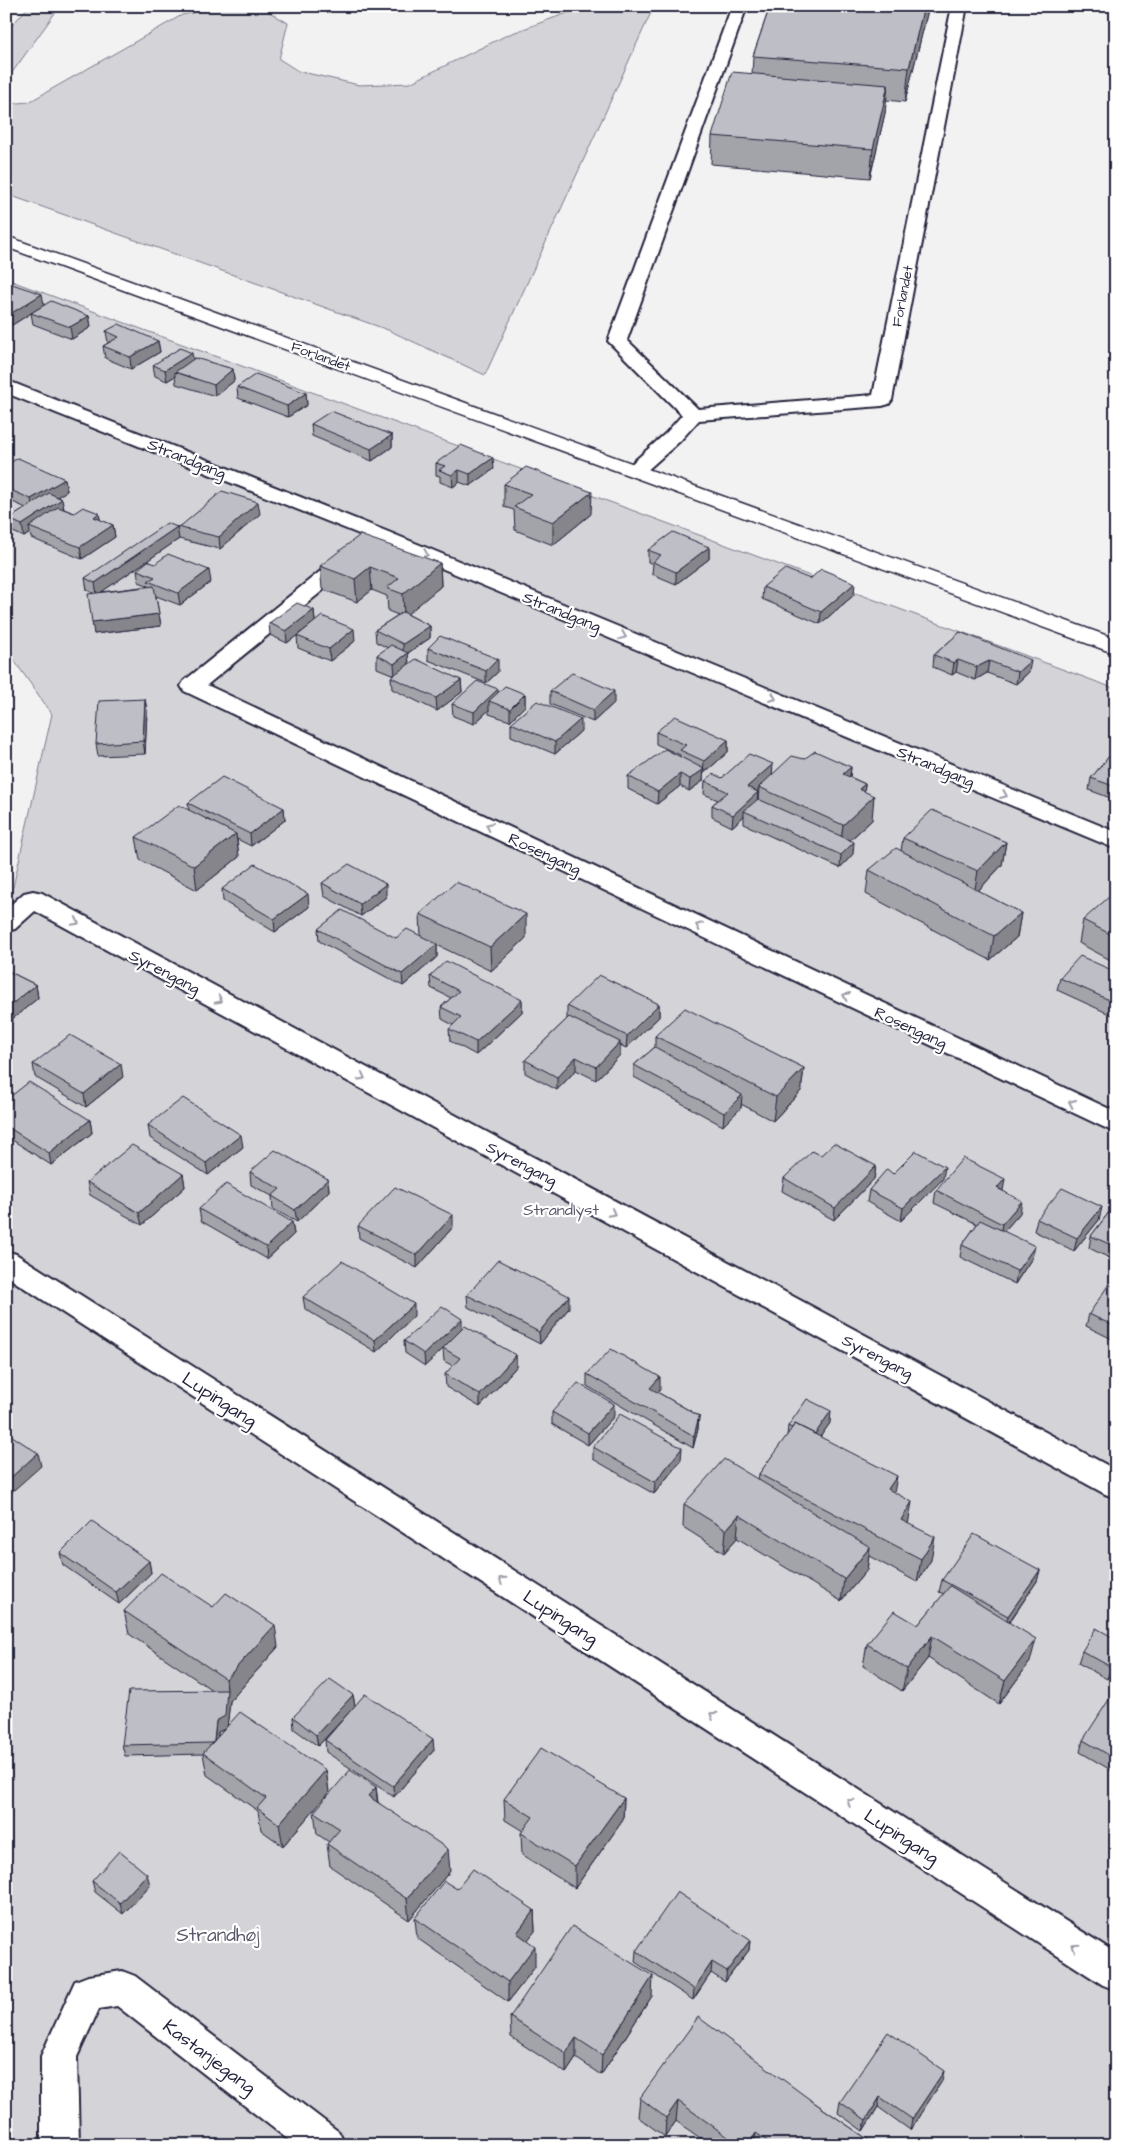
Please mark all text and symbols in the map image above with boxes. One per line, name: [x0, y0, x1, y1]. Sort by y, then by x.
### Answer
street label: Forlandet: [887, 264, 919, 329]
street label: Forlandet: [288, 337, 354, 377]
street label: Strandgang: [144, 433, 229, 486]
one-way arrow: [420, 548, 428, 558]
street label: Strandgang: [519, 586, 604, 639]
one-way arrow: [618, 630, 627, 640]
one-way arrow: [768, 692, 777, 703]
street label: Strandgang: [893, 741, 978, 794]
one-way arrow: [999, 788, 1008, 799]
one-way arrow: [485, 822, 494, 833]
street label: Rosengang: [504, 828, 584, 881]
one-way arrow: [71, 916, 80, 926]
one-way arrow: [695, 922, 704, 932]
street label: Syrengang: [125, 944, 204, 1001]
one-way arrow: [842, 991, 851, 1002]
one-way arrow: [214, 994, 223, 1004]
street label: Rosengang: [870, 1002, 950, 1055]
one-way arrow: [356, 1071, 365, 1081]
one-way arrow: [1068, 1098, 1077, 1109]
street label: Syrengang: [482, 1136, 561, 1193]
park label: Strandlyst: [523, 1199, 599, 1222]
one-way arrow: [607, 1206, 616, 1216]
street label: Syrengang: [838, 1329, 917, 1386]
street label: Lupingang: [176, 1366, 262, 1436]
one-way arrow: [499, 1577, 508, 1586]
street label: Lupingang: [517, 1584, 603, 1654]
one-way arrow: [709, 1711, 718, 1721]
one-way arrow: [846, 1799, 855, 1809]
street label: Lupingang: [858, 1803, 944, 1873]
park label: Strandhøj: [177, 1922, 260, 1949]
one-way arrow: [1071, 1943, 1080, 1953]
street label: Kastanjegang: [156, 2013, 261, 2102]

